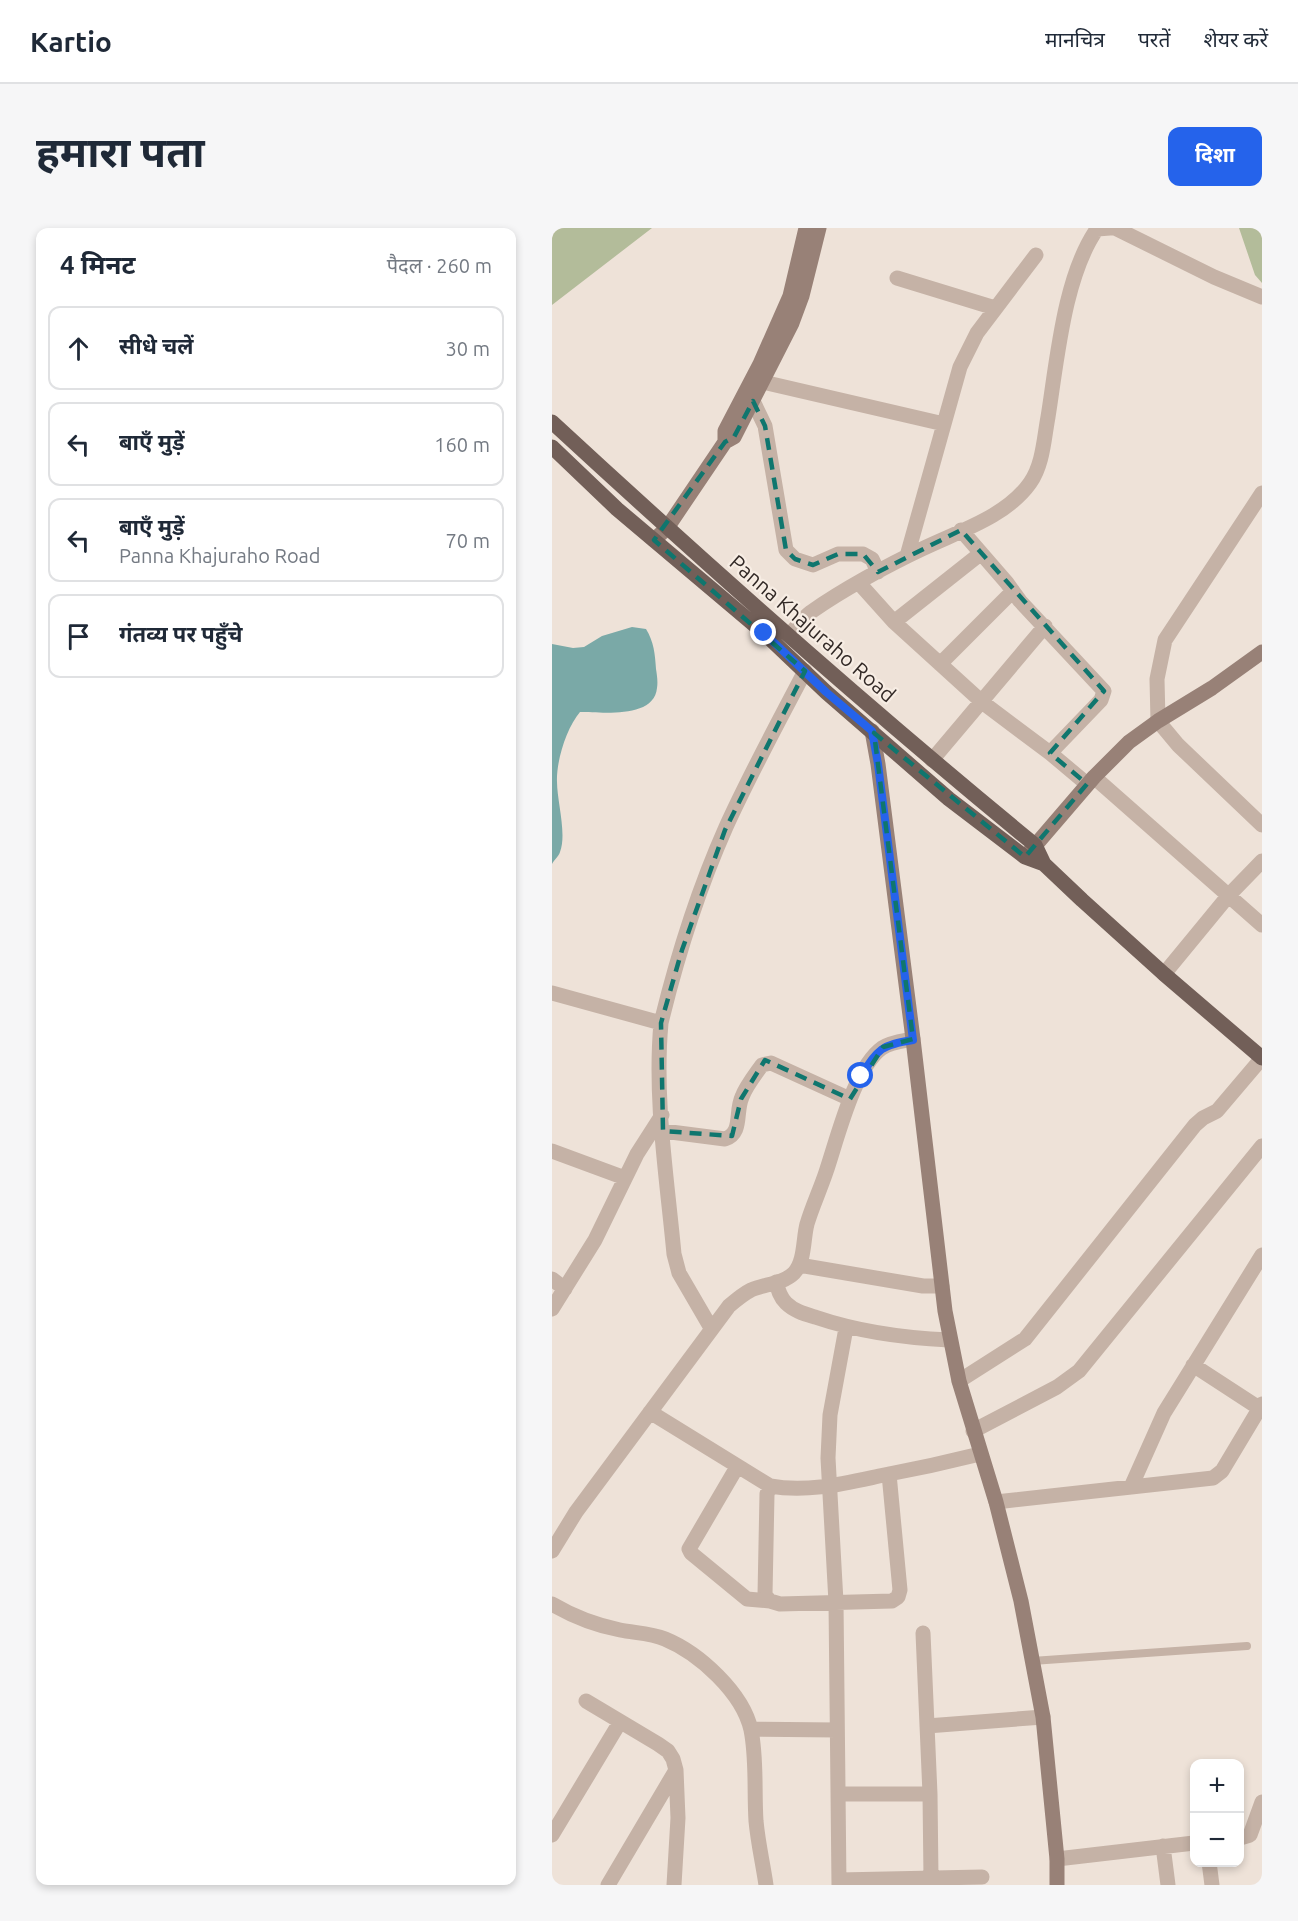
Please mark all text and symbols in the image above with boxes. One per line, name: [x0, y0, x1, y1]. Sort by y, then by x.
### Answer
text: Kartio: [30, 26, 112, 57]
text: मानचित्र: [1045, 27, 1105, 51]
text: परतें: [1138, 27, 1170, 51]
text: शेयर करें: [1203, 27, 1268, 51]
button: दिशा: [1168, 127, 1262, 186]
text: हमारा पता: [36, 128, 205, 175]
text: 4 मिनट: [60, 250, 135, 279]
text: पैदल · 260 m: [387, 254, 492, 277]
icon: ahead: [62, 332, 95, 365]
text: सीधे चलें: [119, 333, 194, 358]
text: 30 m: [446, 337, 490, 360]
icon: left: [62, 428, 95, 461]
text: बाएँ मुड़ें: [119, 429, 185, 454]
text: 160 m: [434, 433, 490, 456]
text: बाएँ मुड़ें: [119, 514, 185, 539]
icon: left: [62, 524, 95, 557]
text: 70 m: [446, 529, 490, 552]
text: Panna Khajuraho Road: [119, 544, 321, 567]
street label: Panna Khajuraho Road: [725, 550, 901, 706]
route end: [750, 619, 776, 645]
icon: arrive: [62, 620, 95, 653]
text: गंतव्य पर पहुँचे: [119, 621, 243, 646]
route start: [847, 1062, 873, 1088]
map controls: [1190, 1759, 1244, 1867]
button: +: [1190, 1759, 1244, 1813]
button: −: [1190, 1813, 1244, 1867]

